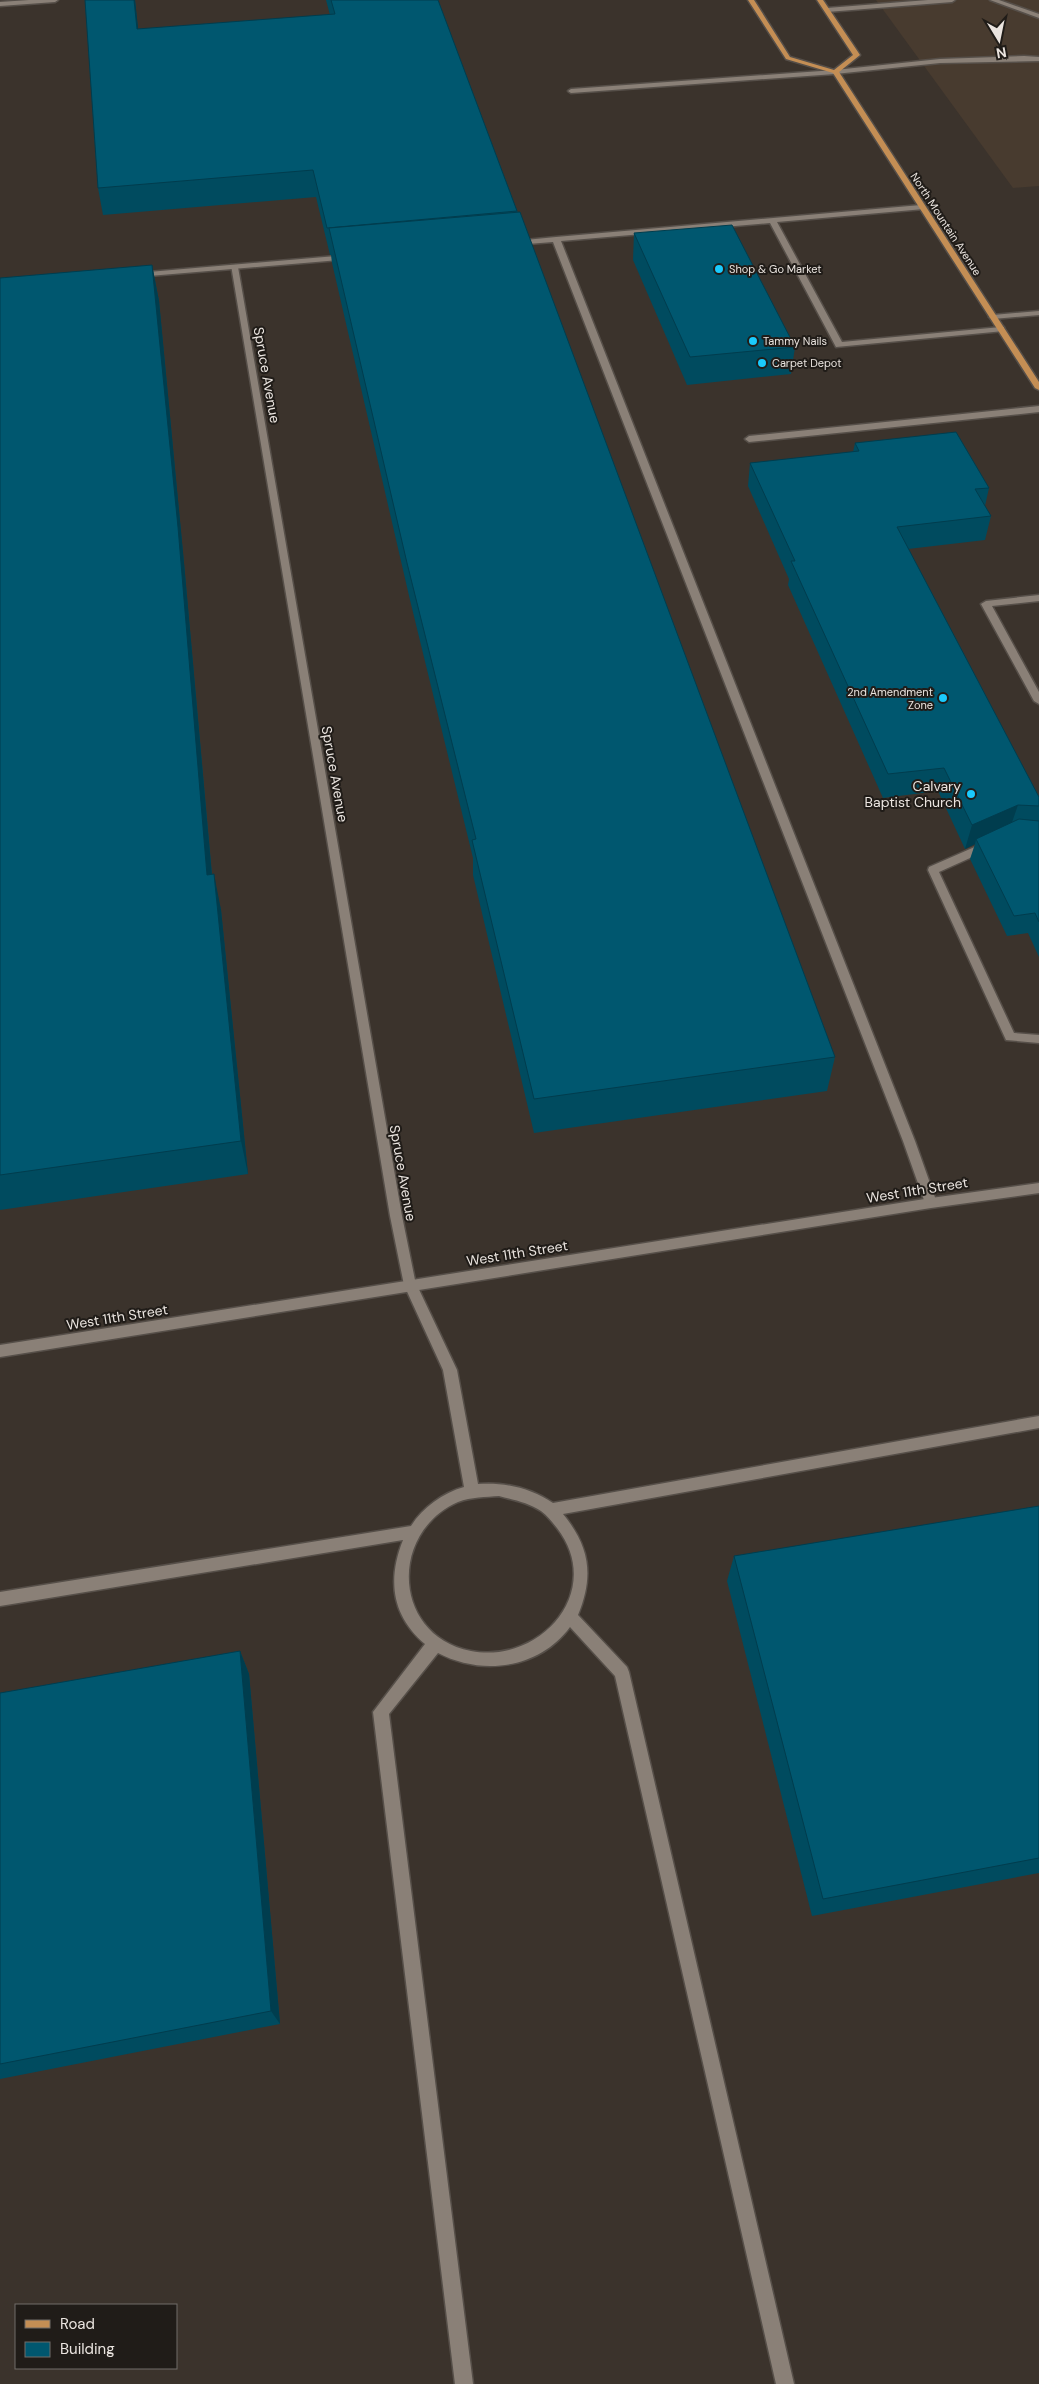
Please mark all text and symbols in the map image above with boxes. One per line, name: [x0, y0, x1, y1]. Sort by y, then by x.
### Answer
north arrow: [974, 15, 1024, 65]
text: N: [995, 43, 1008, 63]
street label: North Mountain Avenue: [908, 170, 984, 278]
place label: Shop & Go Market: [729, 262, 822, 276]
marker: Shop & Go Market: [713, 263, 725, 275]
street label: Spruce Avenue: [250, 326, 284, 425]
place label: Tammy Nails: [763, 334, 827, 348]
marker: Tammy Nails: [747, 335, 759, 347]
place label: Carpet Depot: [772, 356, 841, 370]
marker: Carpet Depot: [756, 357, 768, 369]
place label: 2nd Amendment Zone: [847, 685, 933, 712]
marker: 2nd Amendment Zone: [937, 692, 949, 704]
street label: Spruce Avenue: [318, 725, 352, 824]
place label: Calvary Baptist Church: [865, 777, 961, 811]
marker: Calvary Baptist Church: [965, 788, 977, 800]
street label: Spruce Avenue: [386, 1124, 420, 1223]
street label: West 11th Street: [865, 1173, 969, 1207]
street label: West 11th Street: [465, 1236, 569, 1270]
street label: West 11th Street: [65, 1300, 169, 1334]
legend: [15, 2304, 178, 2369]
text: Road: [60, 2314, 95, 2334]
text: Building: [60, 2339, 115, 2359]

